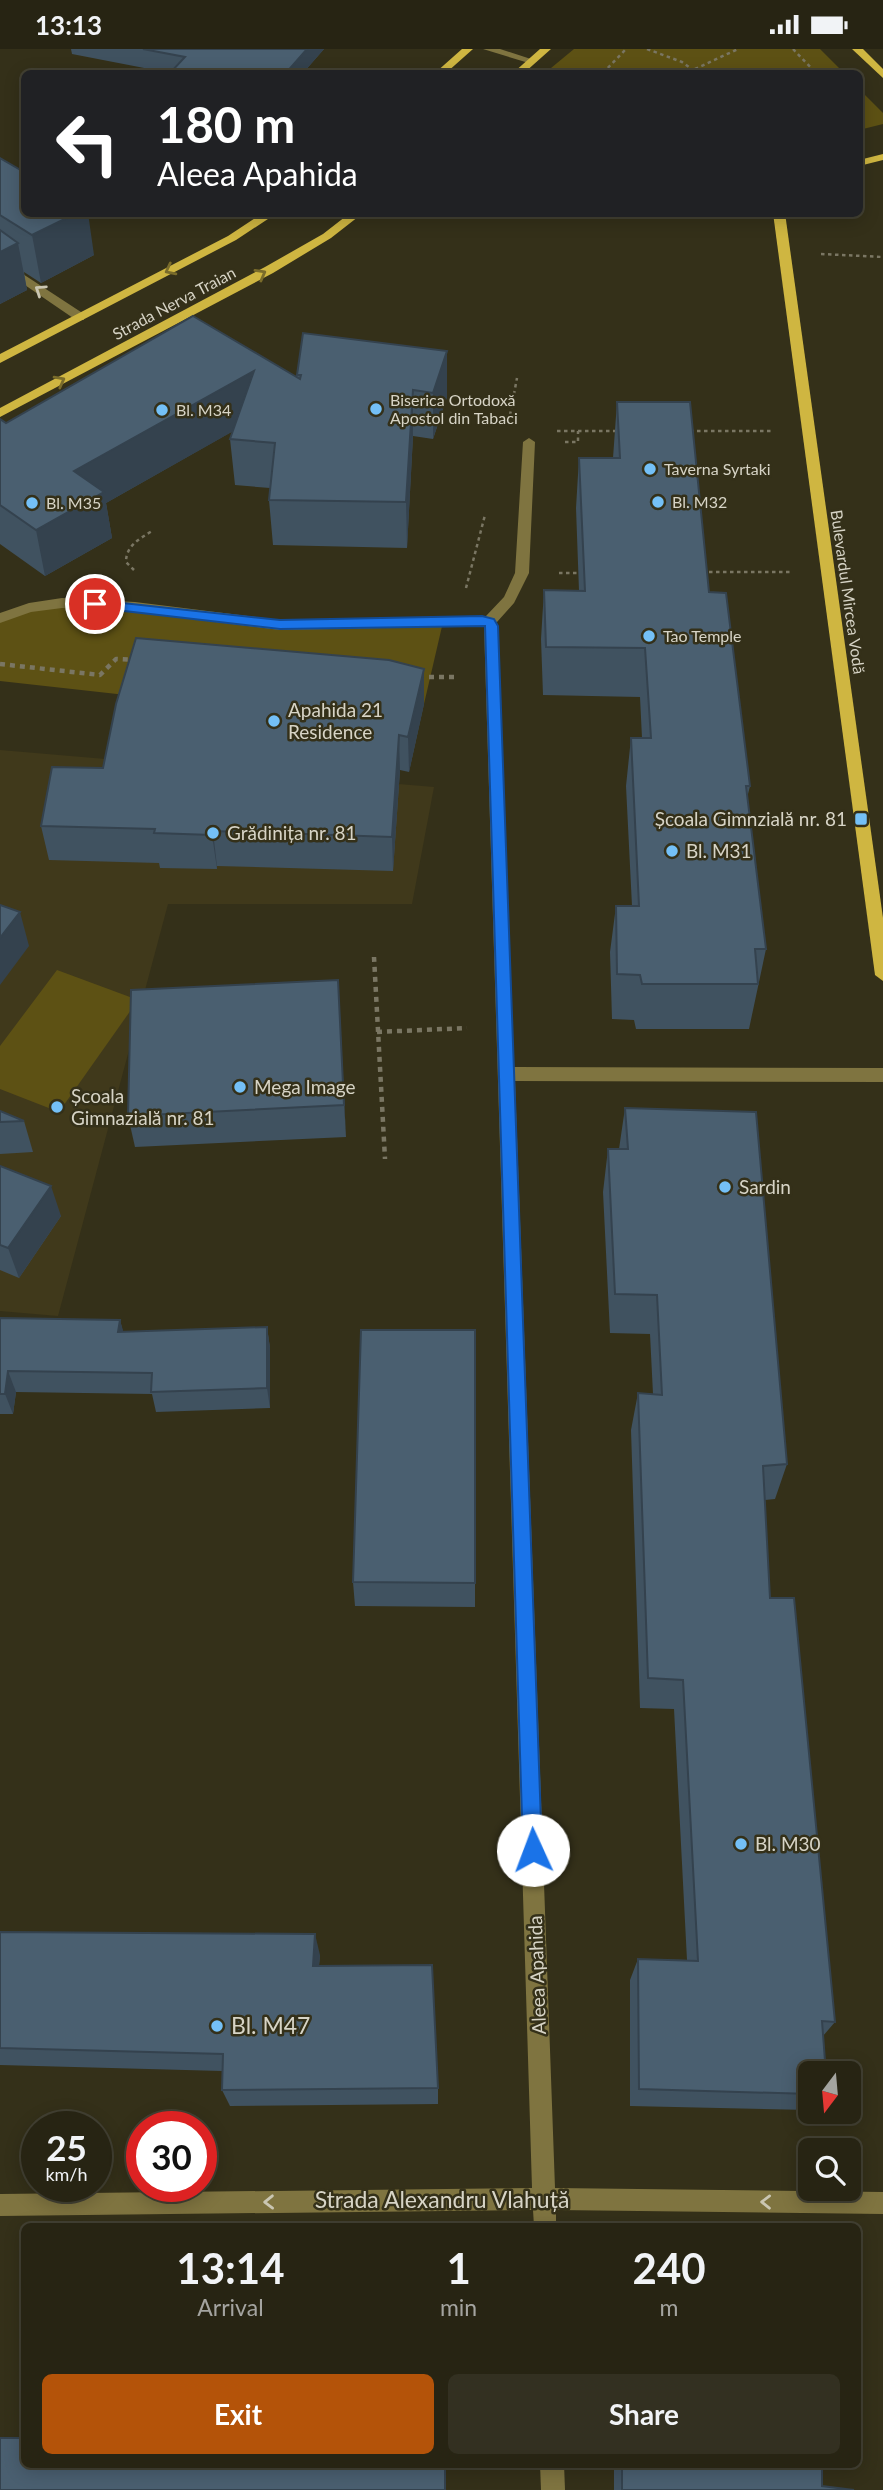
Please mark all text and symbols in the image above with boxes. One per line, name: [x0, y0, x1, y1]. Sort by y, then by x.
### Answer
text: 13:13: [35, 9, 102, 41]
text: 180 m: [157, 95, 295, 153]
icon: left: [42, 98, 133, 189]
text: Aleea Apahida: [157, 154, 358, 193]
street label: Strada Nerva Traian: [109, 262, 239, 343]
one-way arrow: [165, 262, 177, 276]
one-way arrow: [254, 269, 266, 282]
one-way arrow: [35, 286, 48, 298]
one-way arrow: [53, 376, 65, 389]
place label: Biserica Ortodoxă Apostol din Tabaci: [390, 390, 518, 427]
place label: Bl. M34: [176, 400, 231, 419]
marker: Biserica Ortodoxă Apostol din Tabaci: [368, 401, 384, 417]
marker: Bl. M34: [154, 402, 170, 418]
place label: Taverna Syrtaki: [664, 459, 771, 478]
marker: Taverna Syrtaki: [642, 461, 658, 477]
place label: Bl. M32: [672, 492, 727, 511]
place label: Bl. M35: [46, 493, 101, 512]
marker: Bl. M32: [650, 494, 666, 510]
marker: Bl. M35: [24, 495, 40, 511]
street label: Bulevardul Mircea Vodă: [828, 509, 869, 675]
pin: [65, 574, 125, 634]
icon: arrive: [76, 585, 114, 623]
place label: Tao Temple: [663, 626, 742, 645]
marker: Tao Temple: [641, 628, 657, 644]
place label: Apahida 21 Residence: [288, 698, 383, 743]
marker: Apahida 21 Residence: [266, 713, 282, 729]
place label: Școala Gimnzială nr. 81: [655, 807, 847, 830]
marker: Școala Gimnzială nr. 81: [853, 811, 869, 827]
place label: Grădinița nr. 81: [227, 821, 357, 844]
marker: Grădinița nr. 81: [205, 825, 221, 841]
place label: Bl. M31: [686, 839, 752, 862]
marker: Bl. M31: [664, 843, 680, 859]
place label: Mega Image: [254, 1075, 356, 1098]
marker: Mega Image: [232, 1079, 248, 1095]
place label: Școala Gimnazială nr. 81: [71, 1084, 215, 1129]
marker: Școala Gimnazială nr. 81: [49, 1099, 65, 1115]
place label: Sardin: [739, 1175, 791, 1198]
marker: Sardin: [717, 1179, 733, 1195]
position arrow: [496, 1813, 570, 1887]
place label: Bl. M30: [755, 1832, 821, 1855]
marker: Bl. M30: [733, 1836, 749, 1852]
street label: Aleea Apahida: [523, 1915, 550, 2035]
place label: Bl. M47: [231, 2011, 310, 2039]
marker: Bl. M47: [209, 2018, 225, 2034]
north arrow: [798, 2061, 861, 2125]
map controls: [798, 2061, 861, 2201]
speed limit sign: 30: [126, 2111, 217, 2202]
text: 25: [46, 2126, 87, 2168]
button: search: [798, 2138, 861, 2201]
text: km/h: [45, 2163, 88, 2185]
street label: Strada Alexandru Vlahuță: [315, 2185, 569, 2213]
one-way arrow: [263, 2194, 274, 2210]
one-way arrow: [760, 2194, 771, 2209]
text: 13:14: [176, 2243, 285, 2293]
text: 1: [446, 2243, 471, 2293]
text: 240: [633, 2243, 706, 2293]
text: Arrival: [197, 2293, 264, 2321]
text: min: [440, 2293, 477, 2321]
text: m: [660, 2293, 679, 2321]
button: Exit: [42, 2374, 434, 2454]
button: Share: [448, 2374, 840, 2454]

